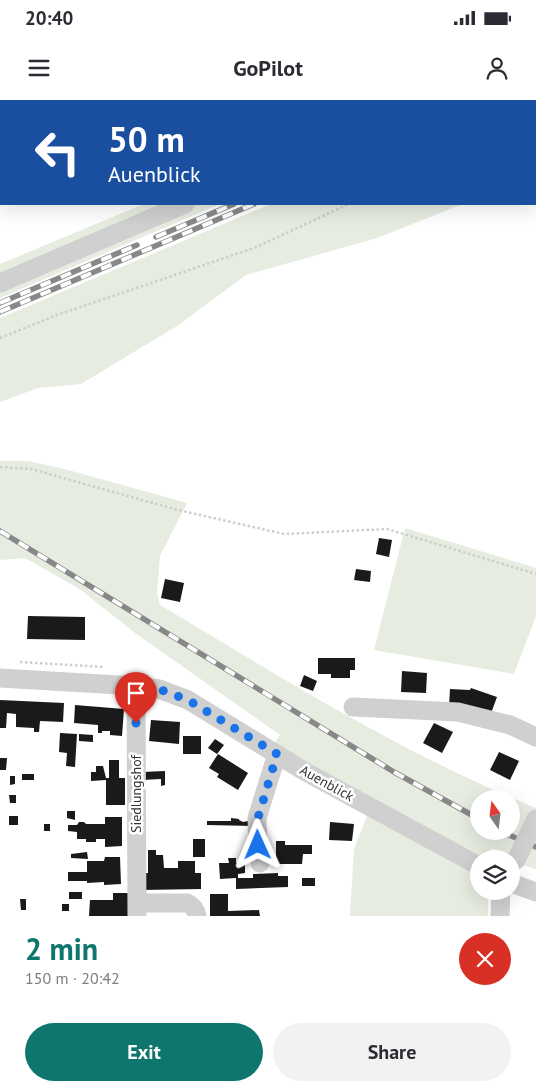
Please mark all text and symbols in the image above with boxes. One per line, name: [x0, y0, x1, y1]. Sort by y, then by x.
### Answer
text: 20:40: [25, 6, 73, 30]
icon: menu: [25, 54, 53, 82]
text: GoPilot: [233, 54, 303, 82]
icon: person: [483, 54, 511, 82]
text: 50 m: [108, 116, 185, 162]
icon: left: [25, 120, 90, 185]
text: Auenblick: [108, 160, 201, 188]
pin: [115, 672, 157, 723]
icon: arrive: [122, 679, 150, 707]
street label: Siedlungshof: [127, 754, 145, 833]
street label: Auenblick: [297, 761, 357, 805]
north arrow: [470, 790, 520, 840]
map controls: [470, 790, 520, 900]
position arrow: [231, 818, 283, 870]
button: layers: [470, 850, 520, 900]
text: 2 min: [25, 929, 98, 968]
button: close: [459, 933, 511, 985]
text: 150 m · 20:42: [25, 968, 120, 988]
button: Exit: [25, 1023, 263, 1081]
button: Share: [273, 1023, 511, 1081]

